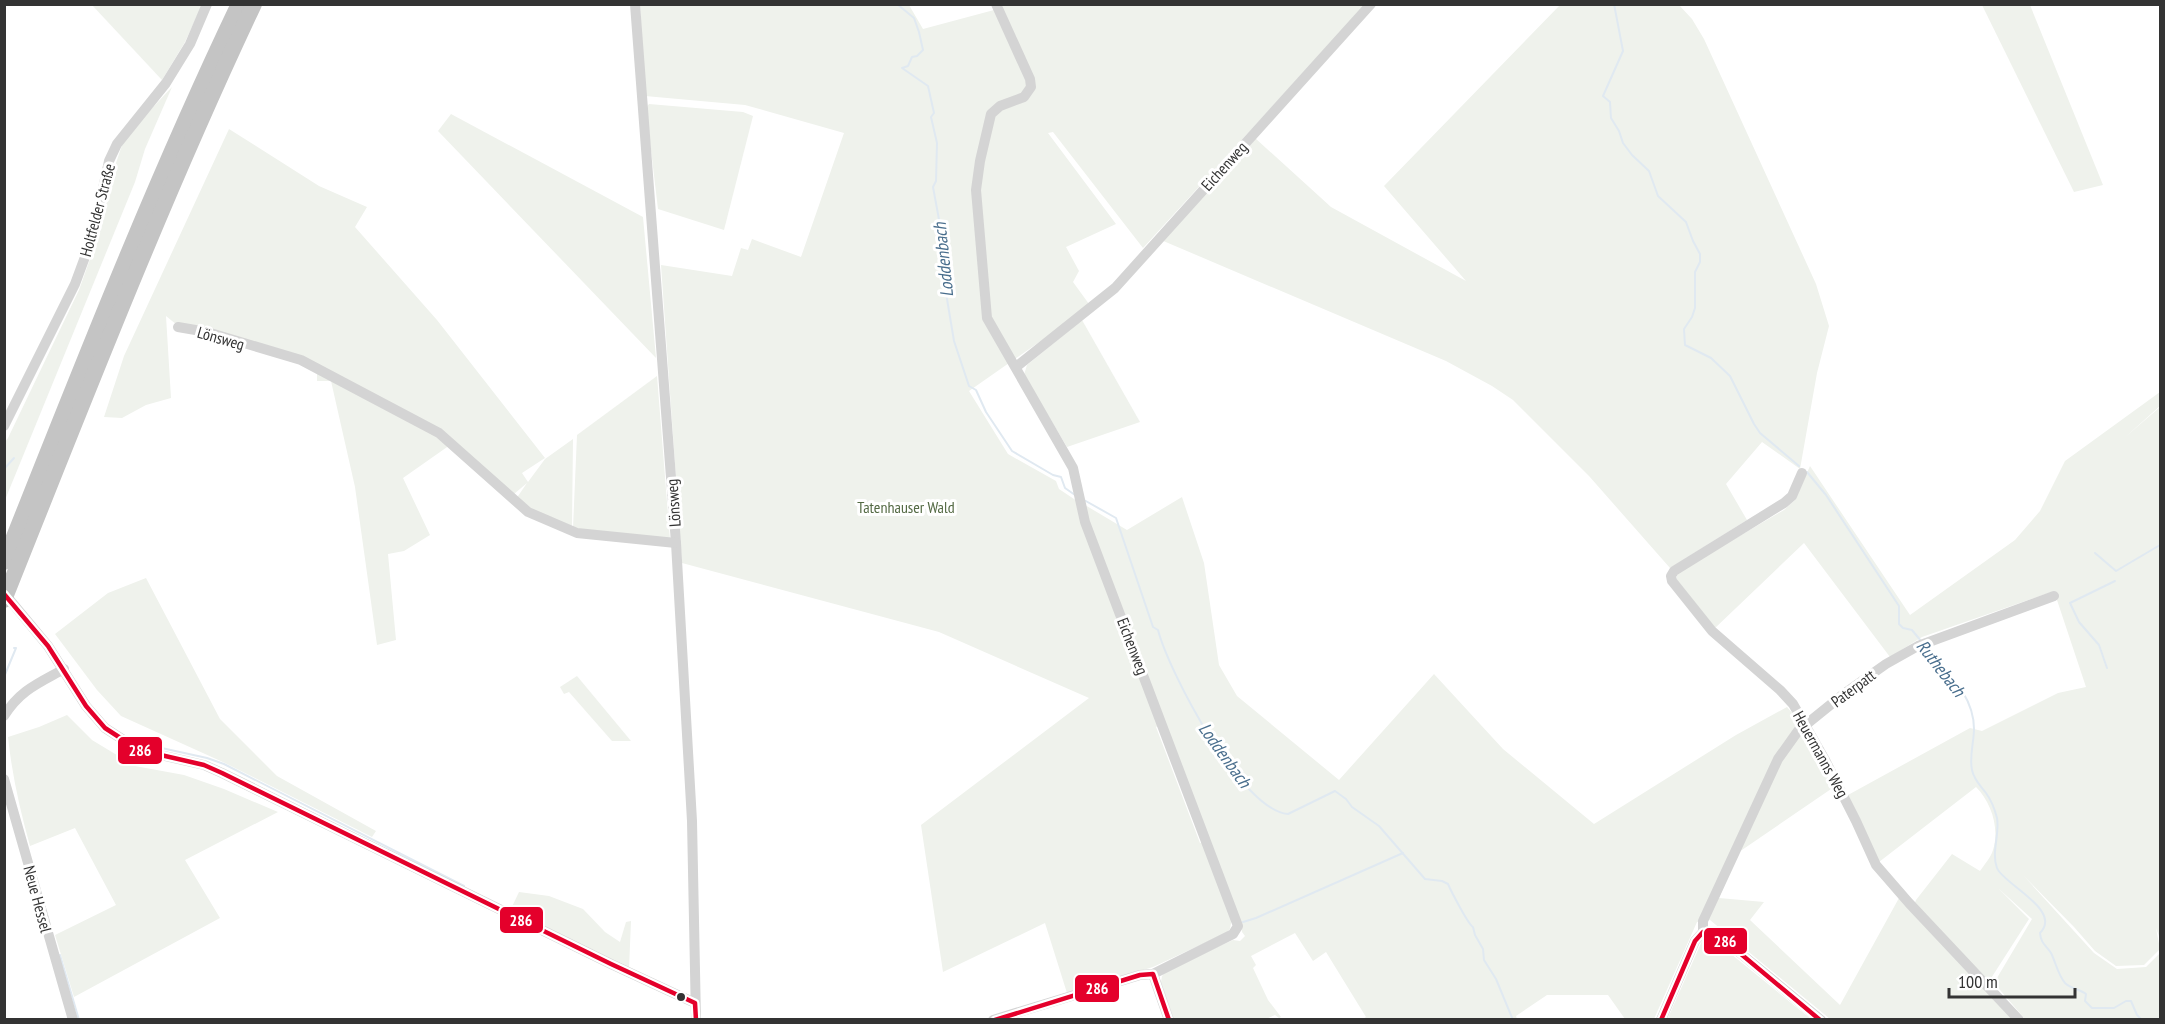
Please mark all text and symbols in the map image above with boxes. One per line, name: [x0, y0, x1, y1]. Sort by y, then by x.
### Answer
street label: Eichenweg: [1197, 137, 1251, 195]
street label: Holtfelder Straße: [75, 161, 119, 259]
water label: Loddenbach: [928, 221, 958, 298]
street label: Lönsweg: [195, 322, 247, 354]
street label: Lönsweg: [661, 478, 685, 528]
park label: Tatenhauser Wald: [857, 497, 955, 517]
street label: Eichenweg: [1113, 615, 1153, 677]
water label: Ruthebach: [1912, 635, 1971, 702]
street label: Paterpatt: [1827, 664, 1880, 711]
street label: Heuermanns Weg: [1789, 707, 1853, 801]
water label: Loddenbach: [1194, 718, 1257, 793]
line badge: 286: [117, 736, 163, 765]
text: 286: [129, 740, 152, 760]
street label: Neue Hessel: [19, 863, 57, 935]
line badge: 286: [499, 906, 544, 934]
text: 286: [510, 910, 533, 930]
line badge: 286: [1703, 927, 1748, 955]
text: 286: [1714, 931, 1737, 951]
scale bar: [1949, 961, 2075, 999]
text: 100 m: [1958, 970, 1998, 993]
line badge: 286: [1074, 974, 1120, 1003]
text: 286: [1086, 978, 1109, 998]
unlabelled marker: [675, 991, 687, 1003]

